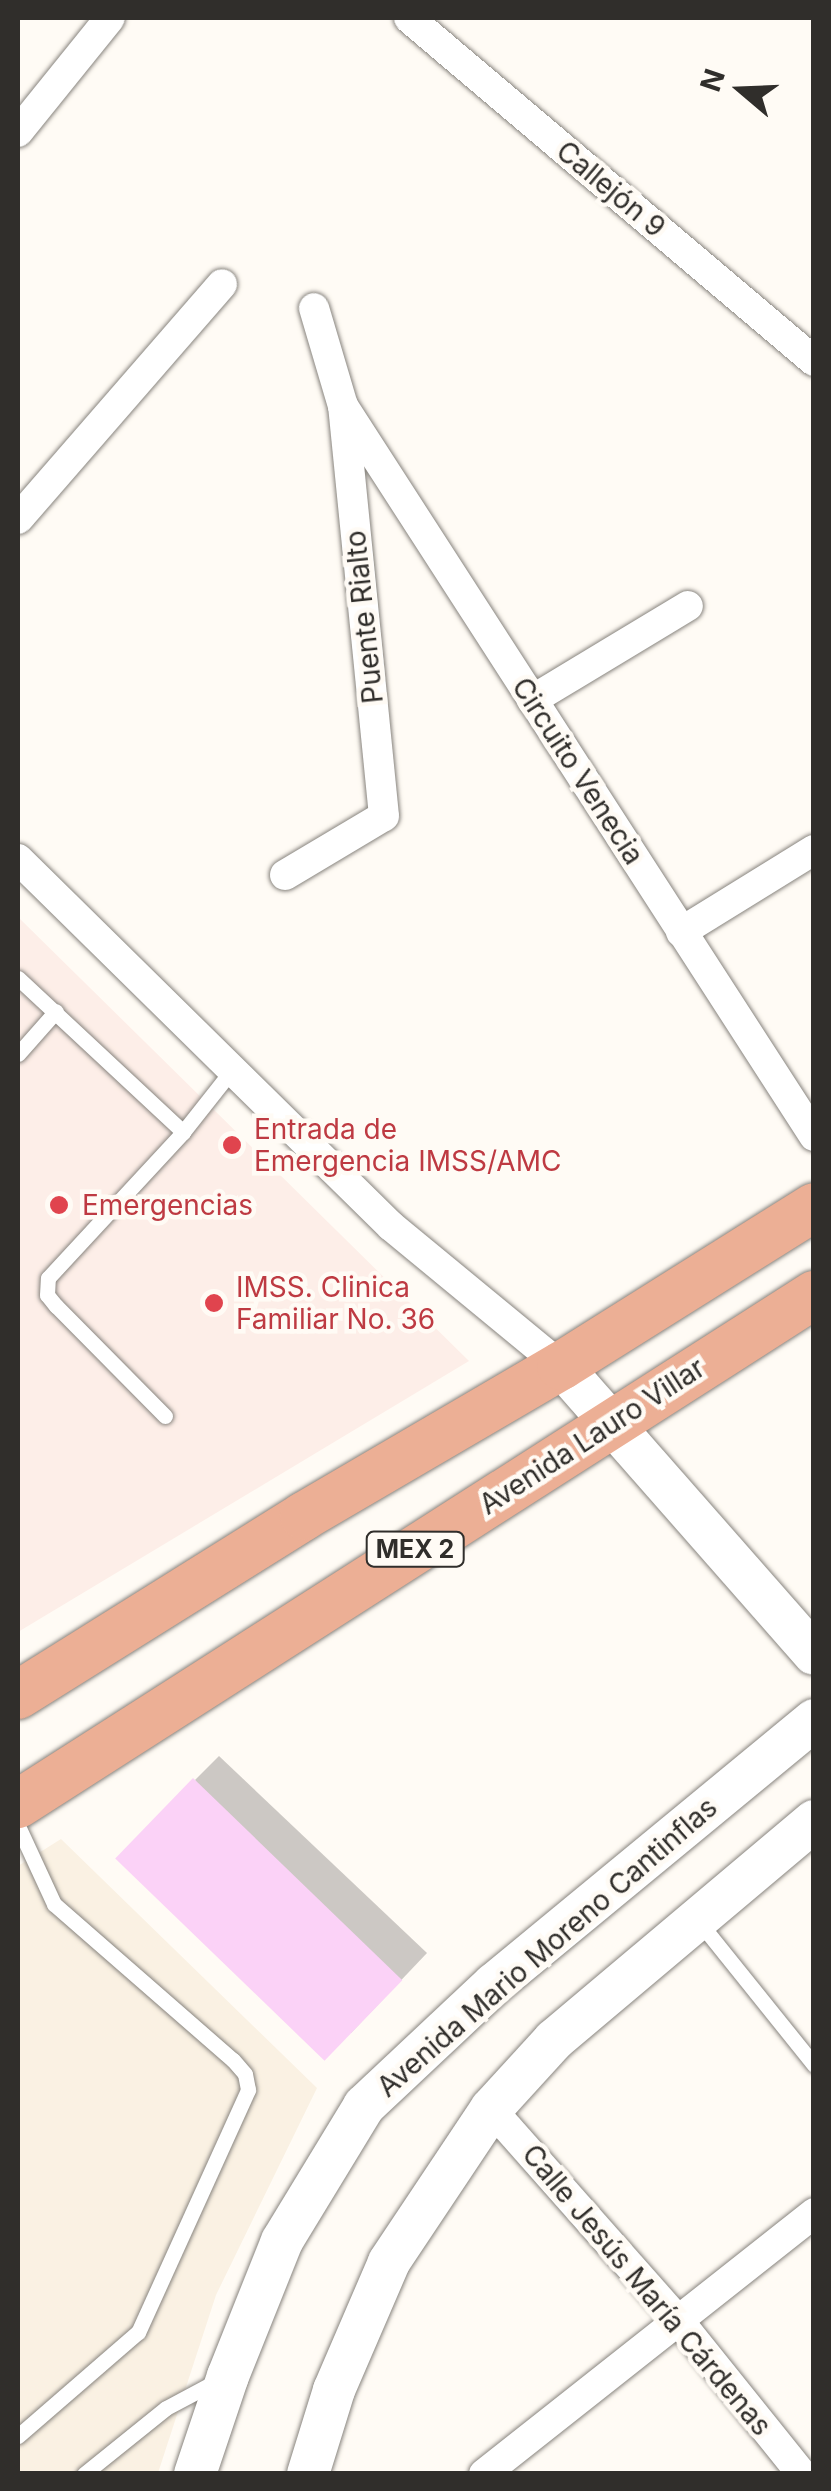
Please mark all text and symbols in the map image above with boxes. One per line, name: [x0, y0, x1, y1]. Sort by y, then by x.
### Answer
north arrow: [691, 40, 791, 140]
text: N: [693, 65, 732, 96]
street label: Callejón 9: [550, 134, 672, 244]
street label: Puente Rialto: [338, 529, 390, 705]
street label: Circuito Venecia: [505, 671, 651, 871]
place label: Entrada de Emergencia IMSS/AMC: [254, 1112, 561, 1178]
marker: Entrada de Emergencia IMSS/AMC: [219, 1132, 245, 1158]
place label: Emergencias: [82, 1188, 253, 1222]
marker: Emergencias: [46, 1192, 72, 1218]
place label: IMSS. Clinica Familiar No. 36: [236, 1270, 435, 1336]
marker: IMSS. Clinica Familiar No. 36: [201, 1290, 227, 1316]
street label: Avenida Lauro Villar: [473, 1351, 711, 1521]
road number: MEX 2: [365, 1529, 465, 1569]
street label: Avenida Mario Moreno Cantinflas: [370, 1790, 724, 2104]
street label: Calle Jesús María Cárdenas: [515, 2138, 779, 2442]

